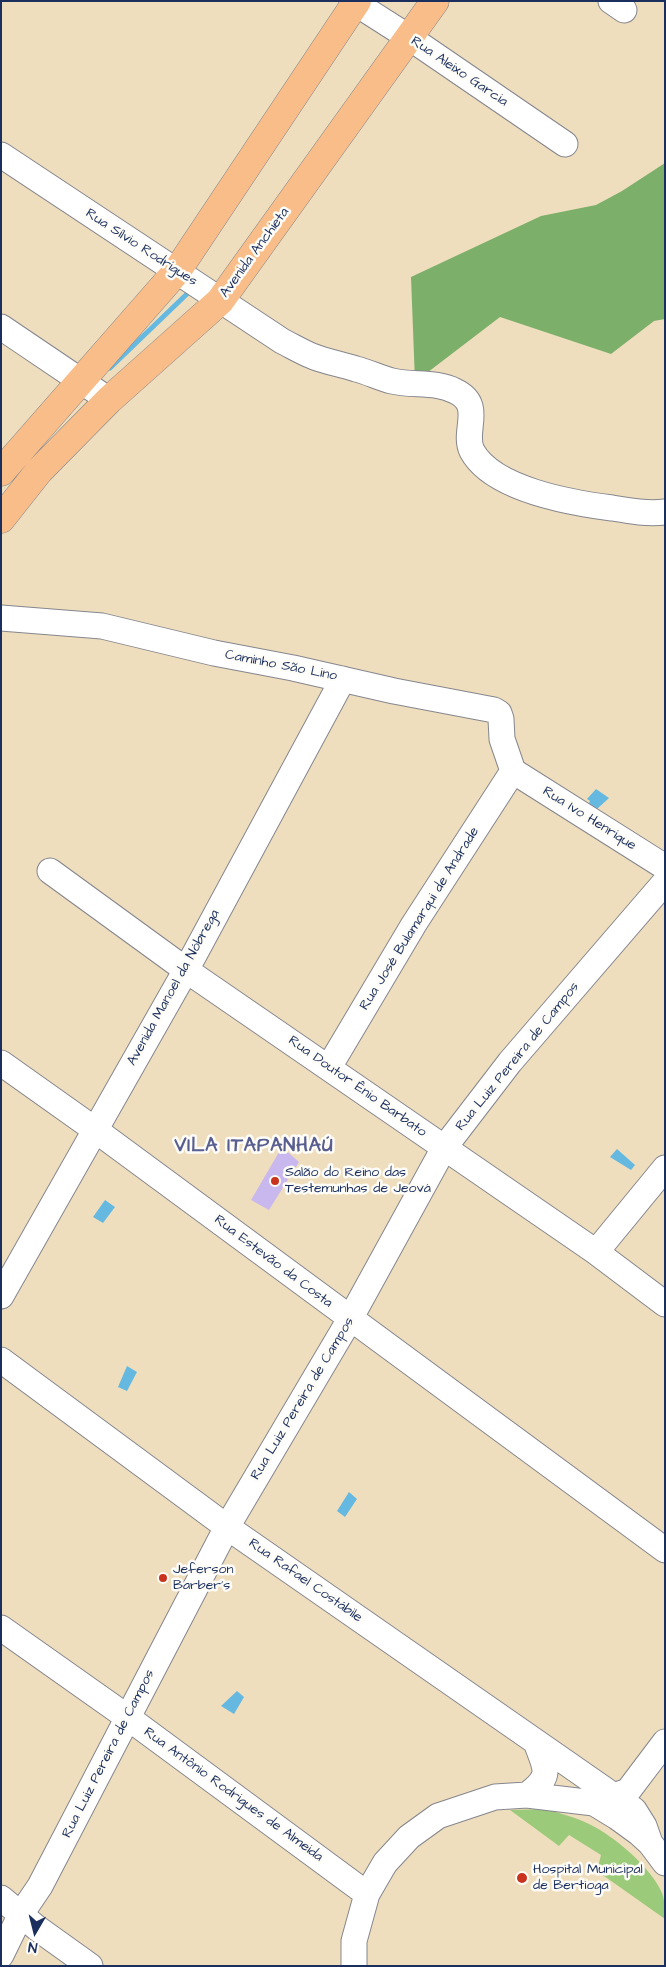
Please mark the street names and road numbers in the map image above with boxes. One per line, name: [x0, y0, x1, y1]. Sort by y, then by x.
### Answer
street label: Rua Aleixo Garcia: [407, 33, 511, 111]
street label: Avenida Anchieta: [217, 205, 293, 301]
street label: Rua Sílvio Rodrigues: [82, 206, 200, 290]
street label: Caminho São Lino: [224, 647, 338, 685]
street label: Rua Ivo Henrique: [539, 783, 639, 855]
street label: Rua José Bulamarqui de Andrade: [357, 824, 483, 1014]
street label: Avenida Manoel da Nóbrega: [124, 907, 224, 1069]
street label: Rua Luiz Pereira de Campos: [453, 979, 583, 1135]
street label: Rua Doutor Ênio Barbato: [285, 1033, 429, 1141]
street label: Rua Estevão da Costa: [211, 1212, 335, 1312]
street label: Rua Luiz Pereira de Campos: [248, 1315, 358, 1483]
street label: Rua Rafael Costábile: [245, 1535, 365, 1627]
street label: Rua Luiz Pereira de Campos: [59, 1667, 159, 1841]
street label: Rua Antônio Rodrigues de Almeida: [140, 1724, 326, 1866]

